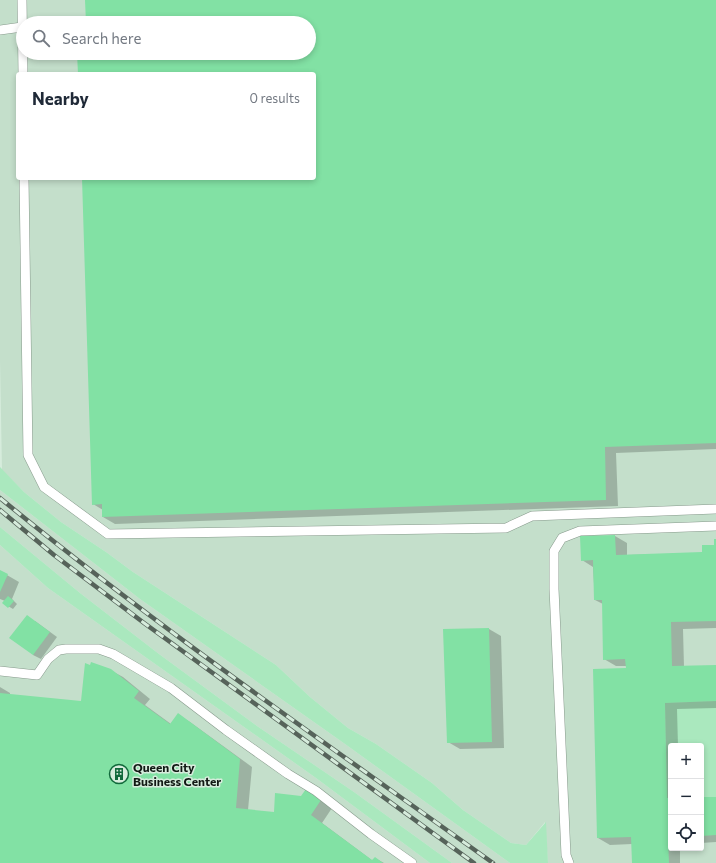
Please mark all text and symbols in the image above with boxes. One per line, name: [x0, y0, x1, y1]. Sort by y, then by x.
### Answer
search box: [16, 16, 316, 60]
icon: search: [30, 27, 52, 49]
text: Search here: [62, 29, 141, 47]
text: Nearby: [32, 88, 89, 109]
text: 0 results: [249, 90, 300, 106]
map controls: [668, 743, 704, 851]
button: +: [668, 743, 704, 779]
place label: Queen City Business Center: [133, 760, 221, 788]
building icon: Queen City Business Center: [108, 763, 130, 785]
button: −: [668, 779, 704, 815]
button: locate: [668, 815, 704, 851]

